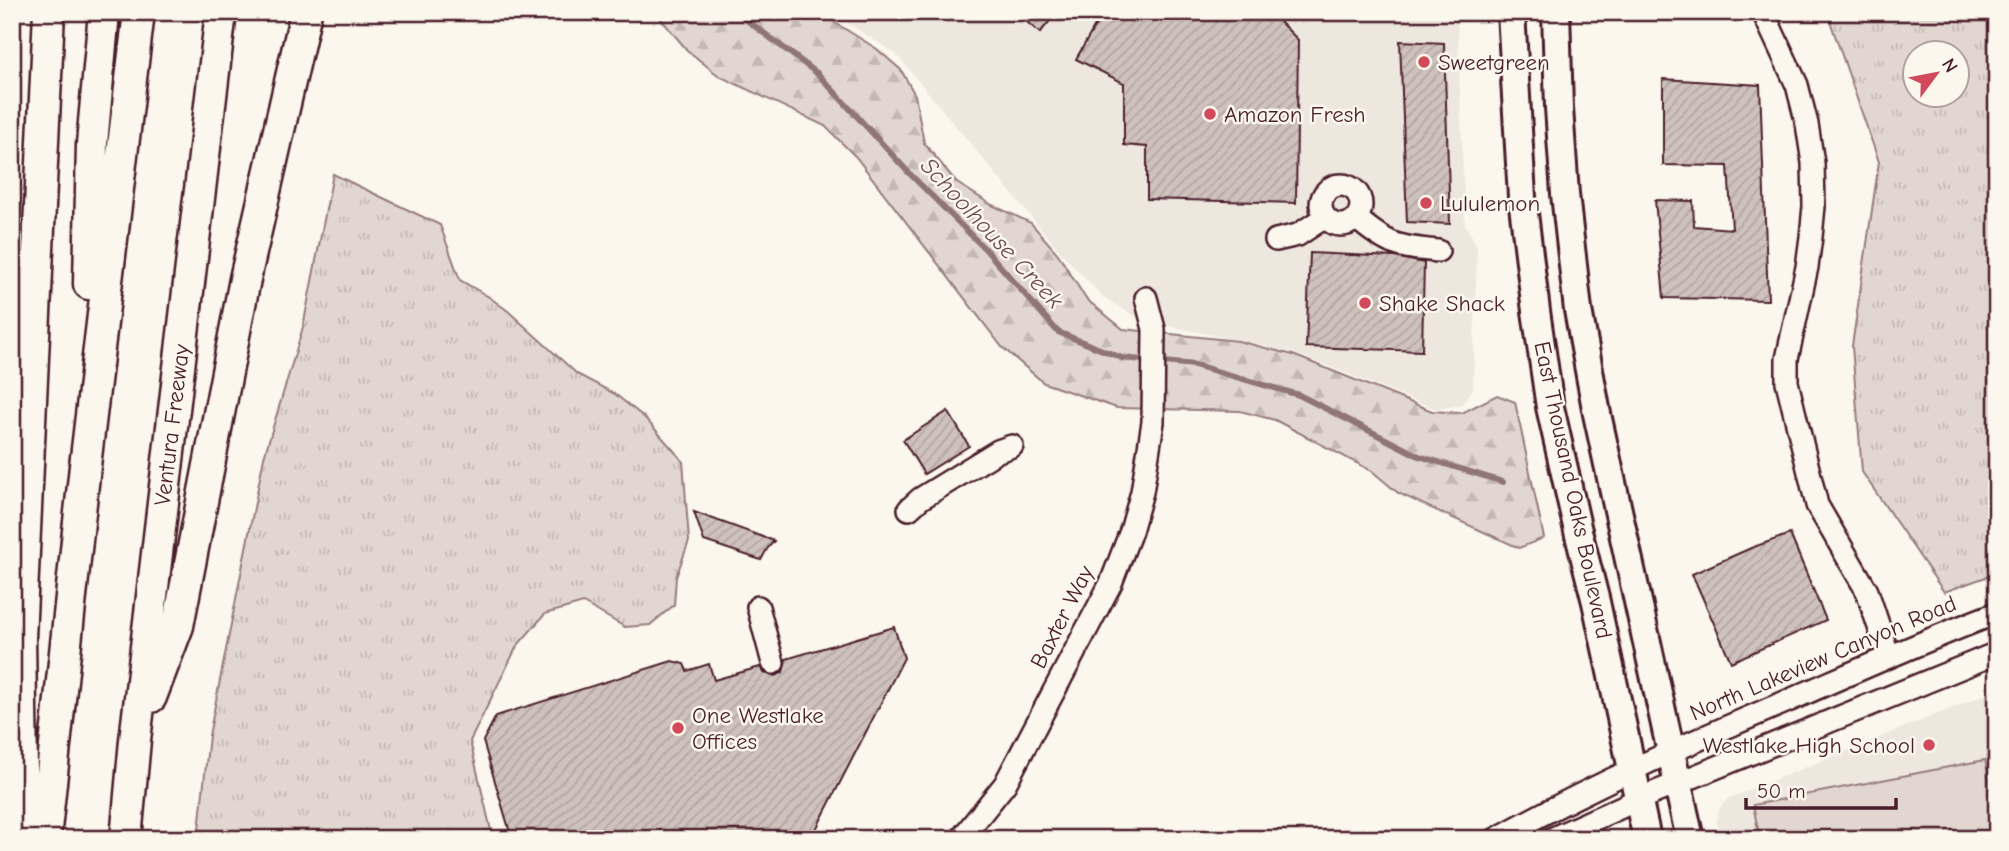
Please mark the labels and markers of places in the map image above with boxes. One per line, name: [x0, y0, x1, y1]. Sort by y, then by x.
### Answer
place label: Sweetgreen: [1438, 49, 1550, 76]
marker: Sweetgreen: [1416, 54, 1432, 70]
place label: Amazon Fresh: [1224, 101, 1366, 128]
marker: Amazon Fresh: [1202, 106, 1218, 122]
place label: Lululemon: [1440, 190, 1540, 217]
marker: Lululemon: [1418, 195, 1434, 211]
place label: Shake Shack: [1379, 290, 1505, 317]
marker: Shake Shack: [1357, 295, 1373, 311]
place label: One Westlake Offices: [692, 702, 824, 755]
marker: One Westlake Offices: [670, 720, 686, 736]
place label: Westlake High School: [1703, 732, 1915, 759]
marker: Westlake High School: [1921, 737, 1937, 753]

